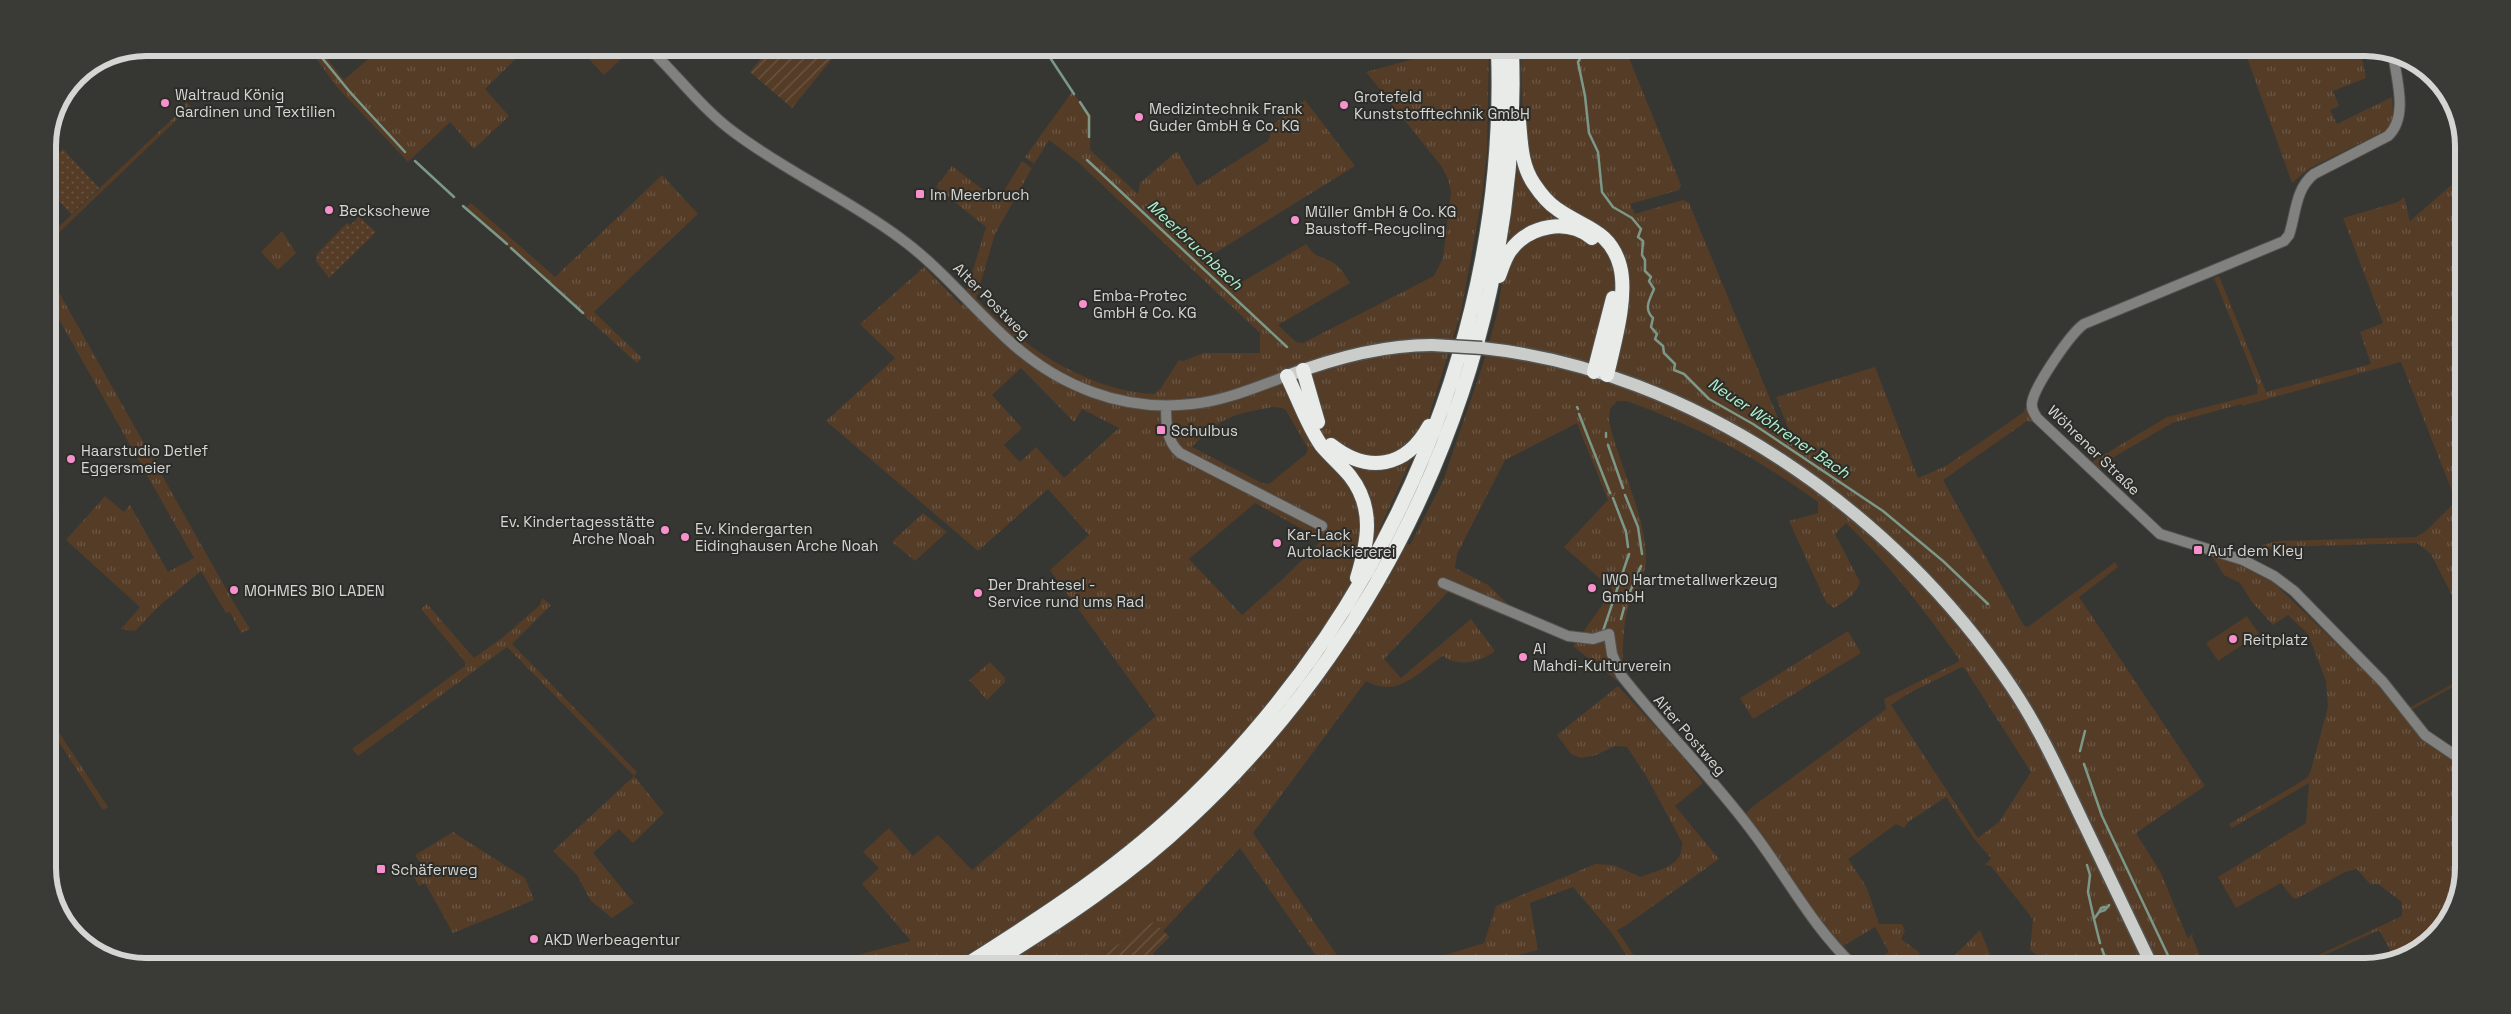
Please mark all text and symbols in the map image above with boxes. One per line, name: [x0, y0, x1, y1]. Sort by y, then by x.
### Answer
place label: Waltraud König Gardinen und Textilien: [175, 85, 335, 121]
place label: Grotefeld Kunststofftechnik GmbH: [1354, 87, 1530, 123]
marker: Waltraud König Gardinen und Textilien: [159, 97, 171, 109]
place label: Medizintechnik Frank Guder GmbH & Co. KG: [1149, 99, 1303, 135]
marker: Grotefeld Kunststofftechnik GmbH: [1338, 99, 1350, 111]
marker: Medizintechnik Frank Guder GmbH & Co. KG: [1133, 111, 1145, 123]
place label: Im Meerbruch: [930, 185, 1029, 204]
marker: Im Meerbruch: [914, 188, 926, 200]
water label: Meerbruchbach: [1143, 195, 1248, 295]
place label: Beckschewe: [339, 201, 430, 220]
place label: Müller GmbH & Co. KG Baustoff-Recycling: [1305, 202, 1457, 238]
marker: Beckschewe: [323, 204, 335, 216]
marker: Müller GmbH & Co. KG Baustoff-Recycling: [1289, 214, 1301, 226]
street label: Alter Postweg: [950, 259, 1034, 343]
place label: Emba-Protec GmbH & Co. KG: [1093, 286, 1197, 322]
marker: Emba-Protec GmbH & Co. KG: [1077, 298, 1089, 310]
water label: Neuer Wöhrener Bach: [1704, 373, 1855, 484]
street label: Wöhrener Straße: [2044, 401, 2144, 499]
place label: Schulbus: [1171, 421, 1238, 440]
marker: Schulbus: [1155, 424, 1167, 436]
place label: Haarstudio Detlef Eggersmeier: [81, 441, 209, 477]
marker: Haarstudio Detlef Eggersmeier: [65, 453, 77, 465]
place label: Ev. Kindertagesstätte Arche Noah: [500, 512, 655, 548]
place label: Ev. Kindergarten Eidinghausen Arche Noah: [695, 519, 879, 555]
marker: Ev. Kindertagesstätte Arche Noah: [659, 524, 671, 536]
place label: Kar-Lack Autolackiererei: [1287, 525, 1395, 561]
marker: Ev. Kindergarten Eidinghausen Arche Noah: [679, 531, 691, 543]
marker: Kar-Lack Autolackiererei: [1271, 537, 1283, 549]
place label: Auf dem Kley: [2208, 541, 2303, 560]
marker: Auf dem Kley: [2192, 544, 2204, 556]
place label: IWO Hartmetallwerkzeug GmbH: [1602, 570, 1778, 606]
place label: Der Drahtesel - Service rund ums Rad: [988, 575, 1144, 611]
place label: MOHMES BIO LADEN: [244, 581, 385, 600]
marker: IWO Hartmetallwerkzeug GmbH: [1586, 582, 1598, 594]
marker: MOHMES BIO LADEN: [228, 584, 240, 596]
marker: Der Drahtesel - Service rund ums Rad: [972, 587, 984, 599]
place label: Reitplatz: [2243, 630, 2308, 649]
marker: Reitplatz: [2227, 633, 2239, 645]
place label: Al Mahdi-Kulturverein: [1533, 639, 1671, 675]
marker: Al Mahdi-Kulturverein: [1517, 651, 1529, 663]
street label: Alter Postweg: [1650, 691, 1730, 779]
place label: Schäferweg: [391, 860, 478, 879]
marker: Schäferweg: [375, 863, 387, 875]
place label: AKD Werbeagentur: [544, 930, 680, 949]
marker: AKD Werbeagentur: [528, 933, 540, 945]

